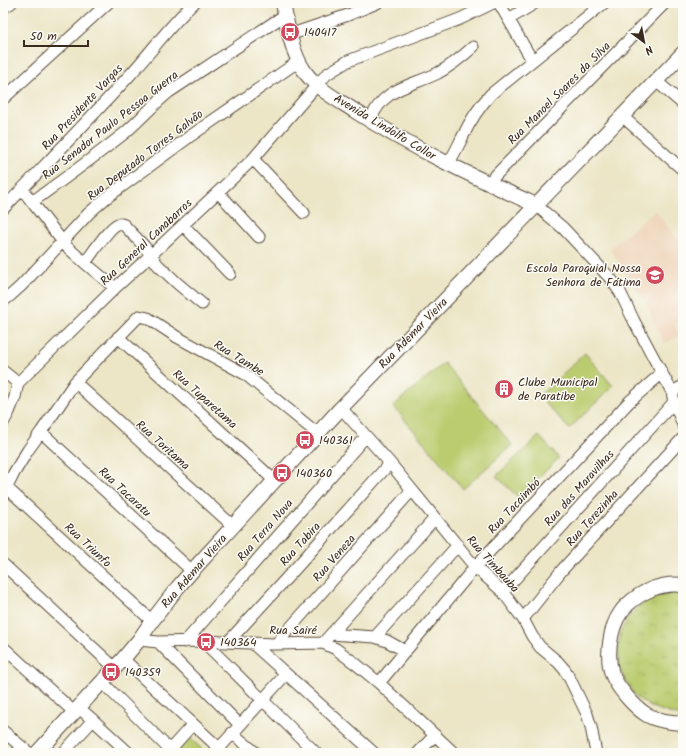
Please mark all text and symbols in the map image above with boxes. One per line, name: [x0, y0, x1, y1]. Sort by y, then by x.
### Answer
bus stop icon: 140417: [279, 21, 301, 43]
scale bar: [24, 22, 88, 48]
north arrow: [624, 22, 664, 62]
place label: 140417: [304, 23, 337, 42]
text: 50 m: [30, 27, 57, 46]
street label: Rua Manoel Soares da Silva: [503, 37, 616, 149]
text: N: [641, 40, 656, 59]
street label: Rua Presidente Vargas: [37, 60, 128, 155]
street label: Rua Senador Paulo Pessoa Guerra: [38, 66, 183, 185]
street label: Avenida Lindolfo Collor: [330, 89, 440, 166]
street label: Rua Deputado Torres Galvão: [83, 105, 208, 206]
street label: Rua General Canabarros: [96, 194, 197, 290]
place label: Escola Paroquial Nossa Senhora de Fátima: [526, 259, 641, 292]
school or university icon: Escola Paroquial Nossa Senhora de Fátima: [644, 264, 666, 286]
street label: Rua Ademar Vieira: [374, 293, 453, 373]
street label: Rua Tambe: [210, 335, 268, 382]
street label: Rua Tuparetama: [168, 365, 242, 434]
place label: Clube Municipal de Paratibe: [518, 373, 597, 406]
building icon: Clube Municipal de Paratibe: [493, 378, 515, 400]
street label: Rua Toritama: [131, 416, 194, 475]
bus stop icon: 140361: [294, 429, 316, 451]
place label: 140361: [319, 431, 353, 450]
street label: Rua das Maravilhas: [540, 446, 619, 531]
bus stop icon: 140360: [271, 462, 293, 484]
street label: Rua Tacaratu: [94, 463, 156, 522]
place label: 140360: [296, 464, 332, 483]
street label: Rua Tacaimbó: [483, 474, 546, 539]
street label: Rua Terezinha: [562, 485, 623, 551]
street label: Rua Terra Nova: [233, 495, 298, 566]
street label: Rua Triunfo: [60, 518, 116, 572]
street label: Rua Tabira: [275, 518, 326, 571]
street label: Rua Ademar Vieira: [157, 530, 232, 613]
street label: Rua Veneza: [308, 530, 361, 586]
street label: Rua Timbauba: [462, 531, 524, 598]
street label: Rua Sairé: [269, 621, 317, 640]
bus stop icon: 140364: [195, 631, 217, 653]
place label: 140364: [220, 633, 257, 652]
bus stop icon: 140359: [100, 661, 122, 683]
place label: 140359: [125, 663, 161, 682]

